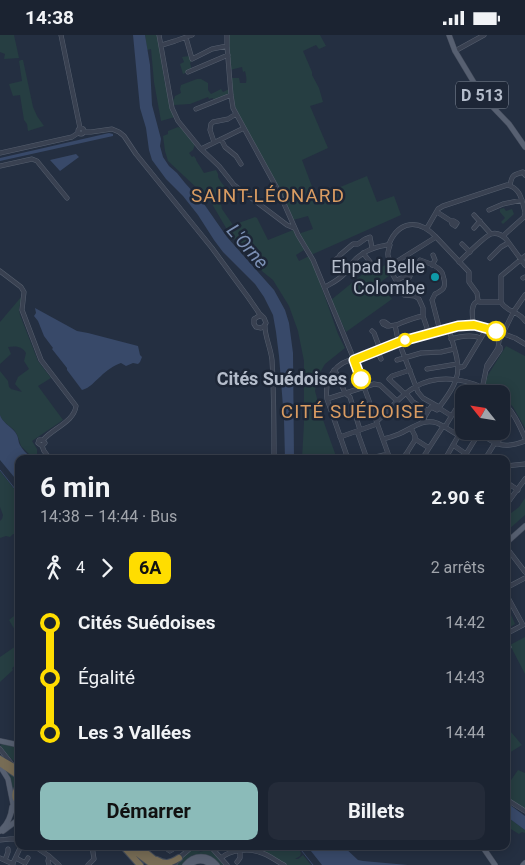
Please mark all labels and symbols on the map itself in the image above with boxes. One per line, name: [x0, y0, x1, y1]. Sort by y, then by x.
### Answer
road number: D 513: [456, 81, 508, 109]
district label: SAINT-LÉONARD: [191, 184, 345, 207]
water label: L'Orne: [222, 219, 274, 274]
place label: Ehpad Belle Colombe: [331, 256, 425, 298]
marker: Ehpad Belle Colombe: [429, 271, 441, 283]
unlabelled marker: [486, 321, 506, 341]
unlabelled marker: [398, 333, 412, 347]
place label: Cités Suédoises: [217, 368, 347, 389]
marker: Cités Suédoises: [351, 369, 371, 389]
north arrow: [455, 385, 510, 440]
district label: CITÉ SUÉDOISE: [281, 400, 425, 423]

